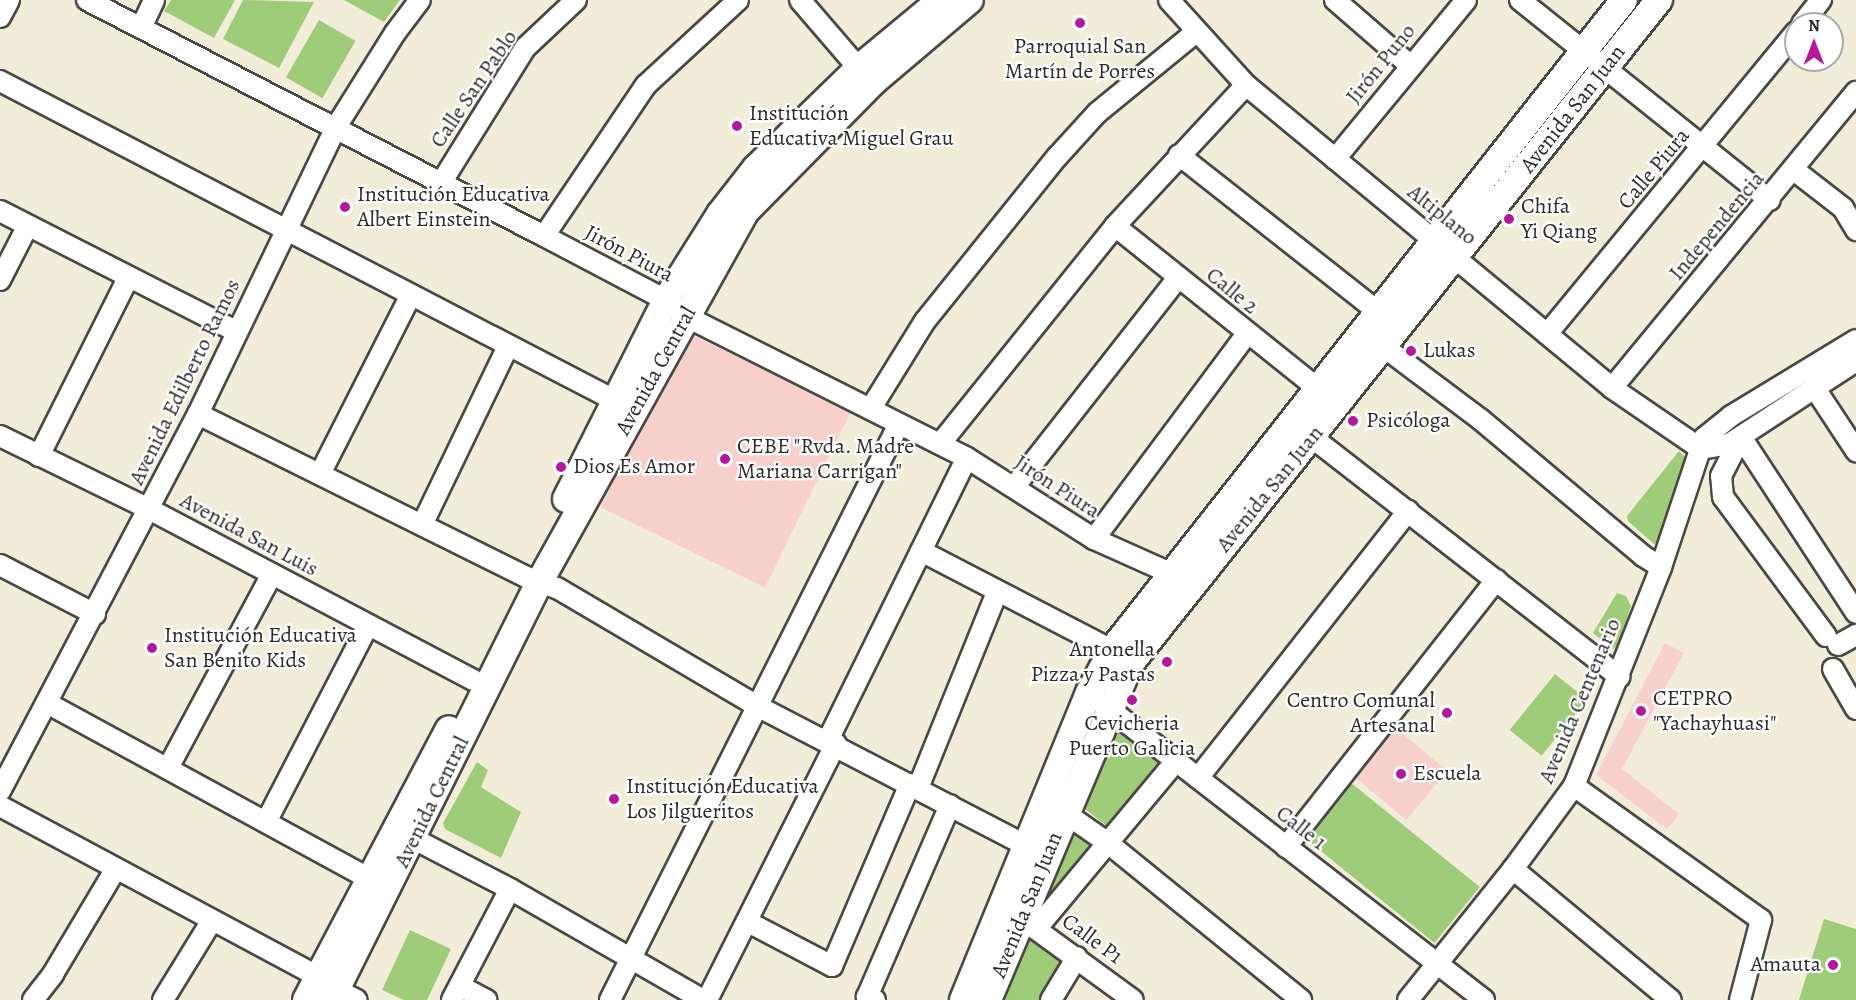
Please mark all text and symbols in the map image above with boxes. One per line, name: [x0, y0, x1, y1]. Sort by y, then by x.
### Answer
north arrow: [1784, 12, 1844, 72]
text: N: [1808, 15, 1820, 37]
marker: Parroquial San Martín de Porres: [1073, 16, 1087, 30]
street label: Jirón Puno: [1341, 19, 1421, 109]
street label: Calle San Pablo: [425, 25, 523, 153]
place label: Parroquial San Martín de Porres: [1005, 33, 1155, 84]
street label: Avenida San Juan: [1515, 40, 1631, 178]
place label: Institución Educativa Miguel Grau: [749, 100, 954, 152]
marker: Institución Educativa Miguel Grau: [730, 119, 744, 133]
street label: Calle Piura: [1613, 123, 1695, 215]
street label: Independencia: [1664, 166, 1770, 286]
street label: Altiplano: [1402, 179, 1482, 251]
place label: Institución Educativa Albert Einstein: [357, 181, 550, 232]
place label: Chifa Yi Qiang: [1521, 193, 1597, 244]
marker: Institución Educativa Albert Einstein: [338, 200, 352, 214]
marker: Chifa Yi Qiang: [1502, 212, 1516, 226]
street label: Jirón Piura: [580, 220, 678, 288]
street label: Calle 2: [1201, 262, 1263, 320]
street label: Avenida Edilberto Ramos: [124, 275, 246, 489]
street label: Avenida Central: [610, 302, 702, 440]
place label: Lukas: [1423, 338, 1476, 364]
marker: Lukas: [1404, 344, 1418, 358]
place label: Psicóloga: [1366, 408, 1450, 434]
marker: Psicóloga: [1344, 412, 1362, 430]
street label: Avenida San Juan: [1211, 420, 1329, 558]
place label: CEBE "Rvda. Madre Mariana Carrigan": [737, 433, 915, 484]
street label: Jirón Piura: [1009, 450, 1105, 524]
marker: CEBE "Rvda. Madre Mariana Carrigan": [718, 452, 732, 466]
place label: Dios Es Amor: [573, 454, 695, 480]
marker: Dios Es Amor: [554, 460, 568, 474]
street label: Avenida San Luis: [176, 488, 322, 582]
street label: Avenida Centenario: [1533, 615, 1627, 787]
place label: Institución Educativa San Benito Kids: [164, 622, 357, 674]
place label: Antonella Pizza y Pastas: [1031, 636, 1155, 688]
marker: Institución Educativa San Benito Kids: [145, 641, 159, 655]
marker: Antonella Pizza y Pastas: [1160, 655, 1174, 669]
place label: CETPRO "Yachayhuasi": [1653, 685, 1777, 736]
place label: Centro Comunal Artesanal: [1287, 687, 1435, 738]
marker: Cevicheria Puerto Galicia: [1125, 693, 1139, 707]
marker: CETPRO "Yachayhuasi": [1634, 704, 1648, 718]
marker: Centro Comunal Artesanal: [1440, 706, 1454, 720]
place label: Cevicheria Puerto Galicia: [1069, 710, 1195, 762]
street label: Avenida Central: [389, 732, 475, 872]
place label: Escuela: [1413, 761, 1482, 787]
marker: Escuela: [1394, 767, 1408, 781]
place label: Institución Educativa Los Jilgueritos: [626, 773, 819, 824]
marker: Institución Educativa Los Jilgueritos: [607, 792, 621, 806]
street label: Calle 1: [1271, 800, 1331, 856]
street label: Avenida San Juan: [986, 828, 1068, 982]
street label: Calle P1: [1056, 908, 1128, 970]
place label: Amauta: [1751, 952, 1821, 978]
marker: Amauta: [1826, 958, 1840, 972]

